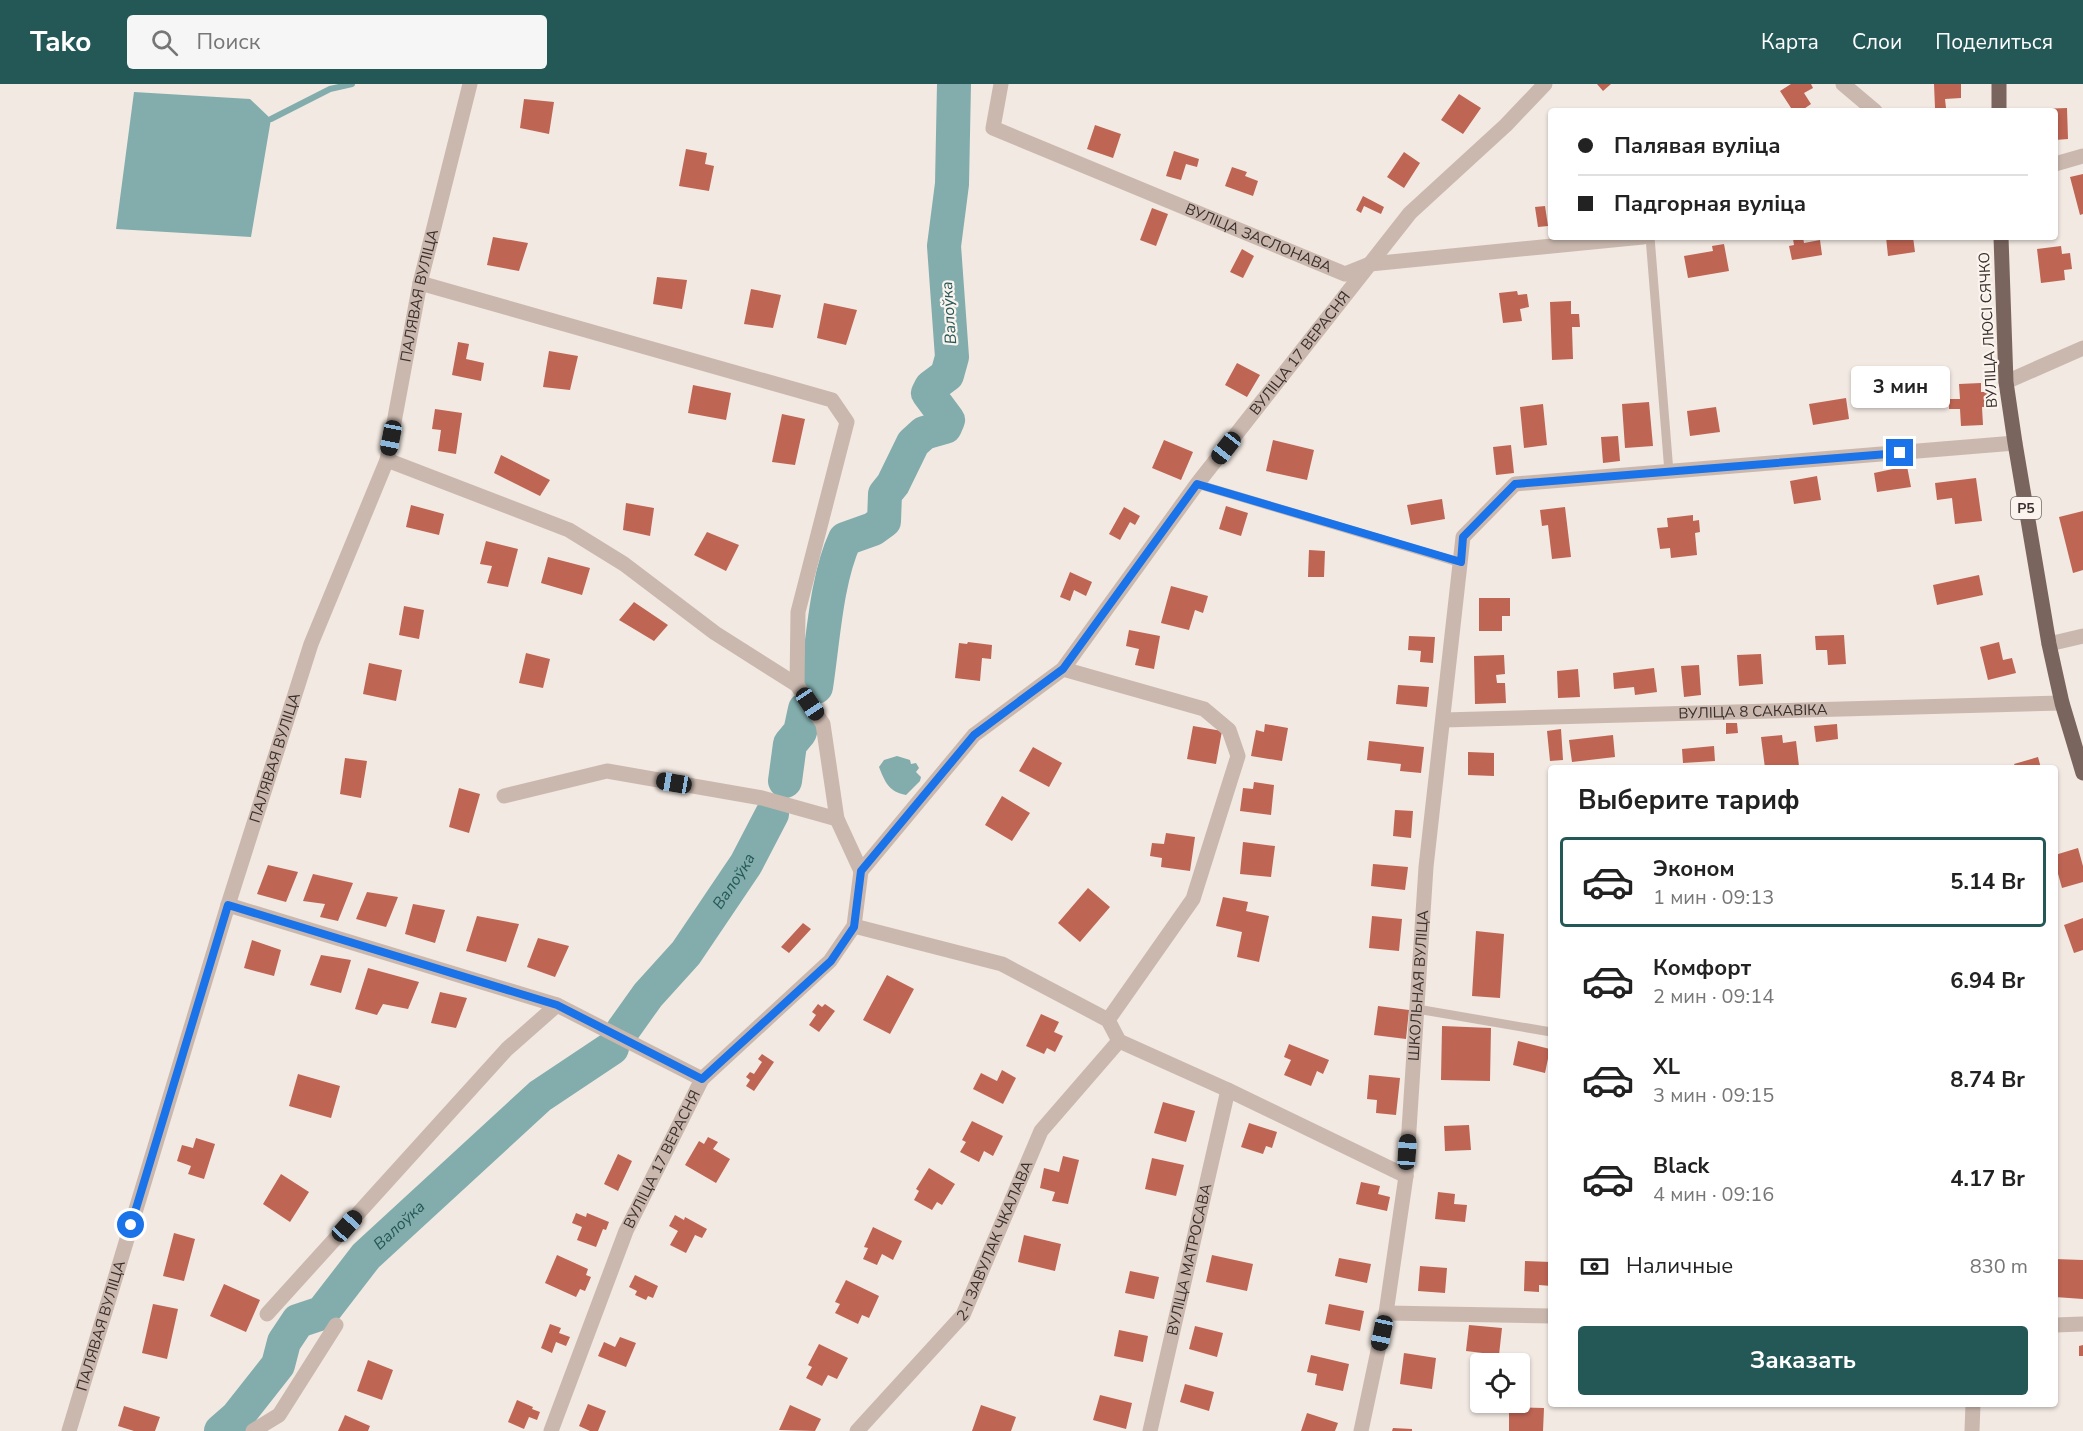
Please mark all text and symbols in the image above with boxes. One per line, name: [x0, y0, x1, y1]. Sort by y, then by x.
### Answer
search box: [127, 15, 547, 69]
text: Tako: [30, 23, 91, 61]
icon: search: [148, 26, 181, 59]
text: Поиск: [196, 27, 260, 57]
text: Карта: [1761, 28, 1819, 56]
text: Слои: [1852, 28, 1902, 56]
text: Поделиться: [1935, 28, 2053, 56]
text: Палявая вуліца: [1614, 131, 1781, 161]
text: Падгорная вуліца: [1614, 189, 1806, 219]
street label: ВУЛІЦА ЗАСЛОНАВА: [1182, 199, 1335, 277]
street label: ПАЛЯВАЯ ВУЛІЦА: [395, 227, 443, 364]
street label: ВУЛІЦА ЛЮСІ СЯЧКО: [1974, 251, 2002, 409]
water label: Валоўка: [936, 281, 962, 345]
street label: ВУЛІЦА 17 ВЕРАСНЯ: [1245, 287, 1355, 419]
callout: 3 мин: [1850, 366, 1950, 408]
text: 3 мин: [1873, 373, 1928, 400]
car: [379, 419, 403, 457]
car: [1208, 428, 1244, 468]
route end: [1886, 439, 1913, 466]
road number: Р5: [2011, 497, 2041, 519]
car: [792, 684, 828, 724]
street label: ПАЛЯВАЯ ВУЛІЦА: [245, 690, 305, 825]
street label: ВУЛІЦА 8 САКАВІКА: [1678, 699, 1828, 724]
car: [655, 771, 693, 795]
text: Выберите тариф: [1578, 782, 1800, 819]
water label: Валоўка: [708, 850, 761, 914]
text: Эконом: [1653, 854, 1735, 884]
icon: car: [1581, 855, 1635, 909]
text: 5.14 Br: [1950, 867, 2025, 897]
text: 1 мин · 09:13: [1653, 884, 1774, 911]
street label: ШКОЛЬНАЯ ВУЛІЦА: [1403, 909, 1433, 1062]
text: Комфорт: [1653, 953, 1751, 983]
icon: car: [1581, 954, 1635, 1008]
text: 6.94 Br: [1950, 966, 2025, 996]
text: 2 мин · 09:14: [1653, 983, 1774, 1010]
text: XL: [1653, 1052, 1680, 1082]
icon: car: [1581, 1053, 1635, 1107]
text: 8.74 Br: [1950, 1065, 2025, 1095]
text: 3 мин · 09:15: [1653, 1082, 1774, 1109]
street label: ВУЛІЦА 17 ВЕРАСНЯ: [619, 1086, 705, 1232]
car: [1397, 1133, 1417, 1171]
text: Black: [1653, 1151, 1709, 1181]
icon: car: [1581, 1152, 1635, 1206]
street label: 2-І ЗАВУЛАК ЧКАЛАВА: [952, 1157, 1037, 1325]
text: 4.17 Br: [1950, 1164, 2025, 1194]
text: 4 мин · 09:16: [1653, 1181, 1774, 1208]
street label: ВУЛІЦА МАТРОСАВА: [1162, 1182, 1216, 1337]
water label: Валоўка: [369, 1196, 430, 1255]
car: [328, 1207, 366, 1245]
route start: [117, 1211, 144, 1238]
icon: cash: [1578, 1250, 1611, 1283]
text: Наличные: [1626, 1251, 1733, 1281]
text: 830 m: [1970, 1253, 2028, 1280]
street label: ПАЛЯВАЯ ВУЛІЦА: [72, 1258, 130, 1393]
car: [1369, 1314, 1395, 1352]
button: Заказать: [1578, 1326, 2028, 1395]
map controls: [1470, 1353, 1530, 1413]
button: locate: [1470, 1353, 1530, 1413]

